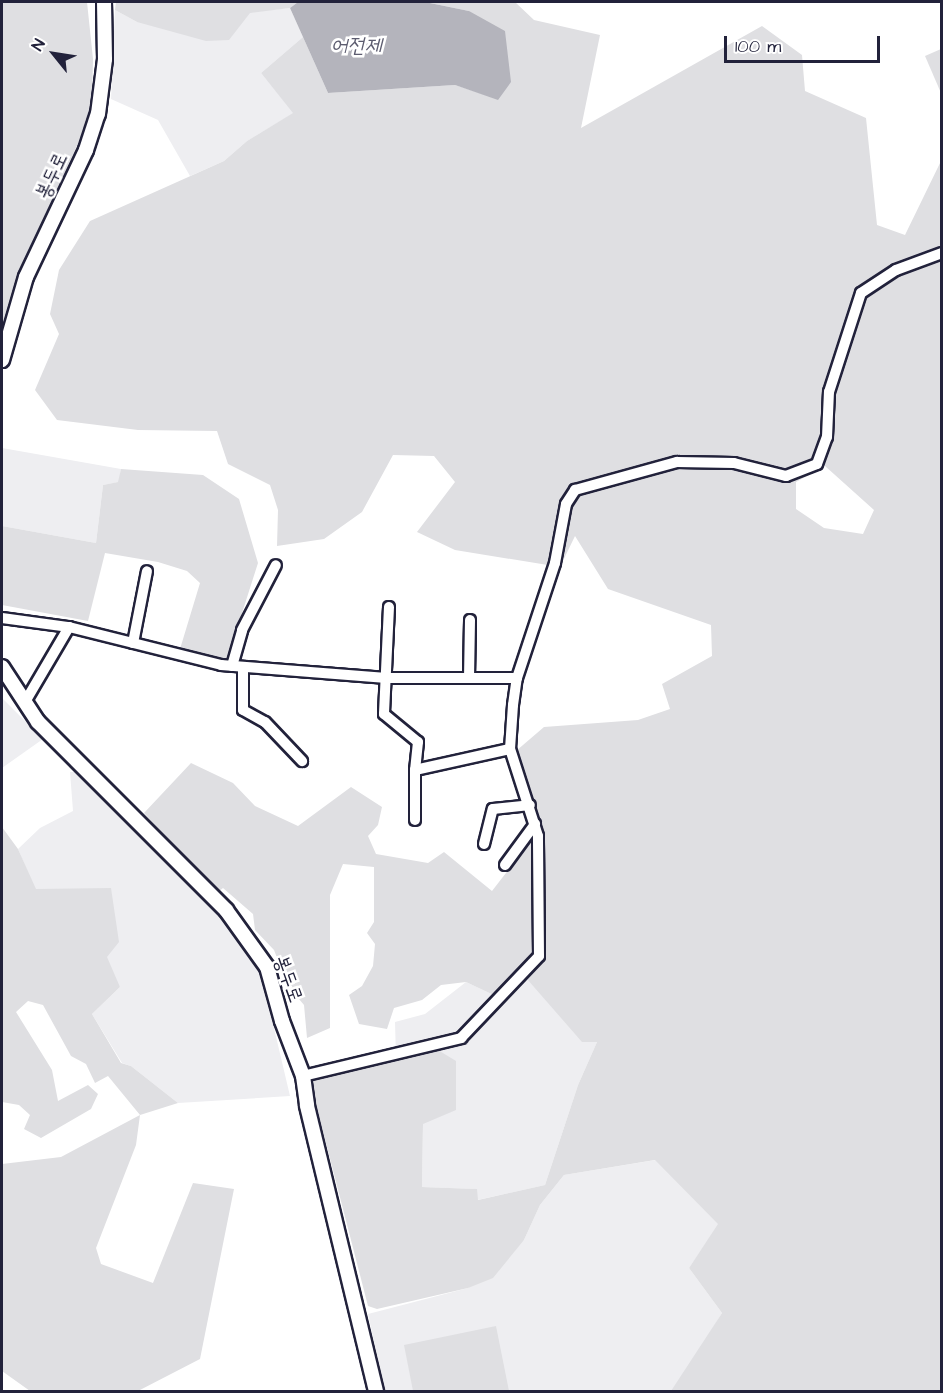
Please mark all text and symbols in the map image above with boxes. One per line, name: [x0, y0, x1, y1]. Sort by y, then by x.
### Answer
north arrow: [24, 24, 84, 84]
scale bar: [727, 24, 883, 62]
water label: 어전제: [331, 33, 381, 59]
text: 100 m: [735, 34, 781, 59]
text: N: [26, 35, 50, 55]
street label: 봉두로: [31, 149, 73, 203]
street label: 봉두로: [268, 952, 308, 1006]

